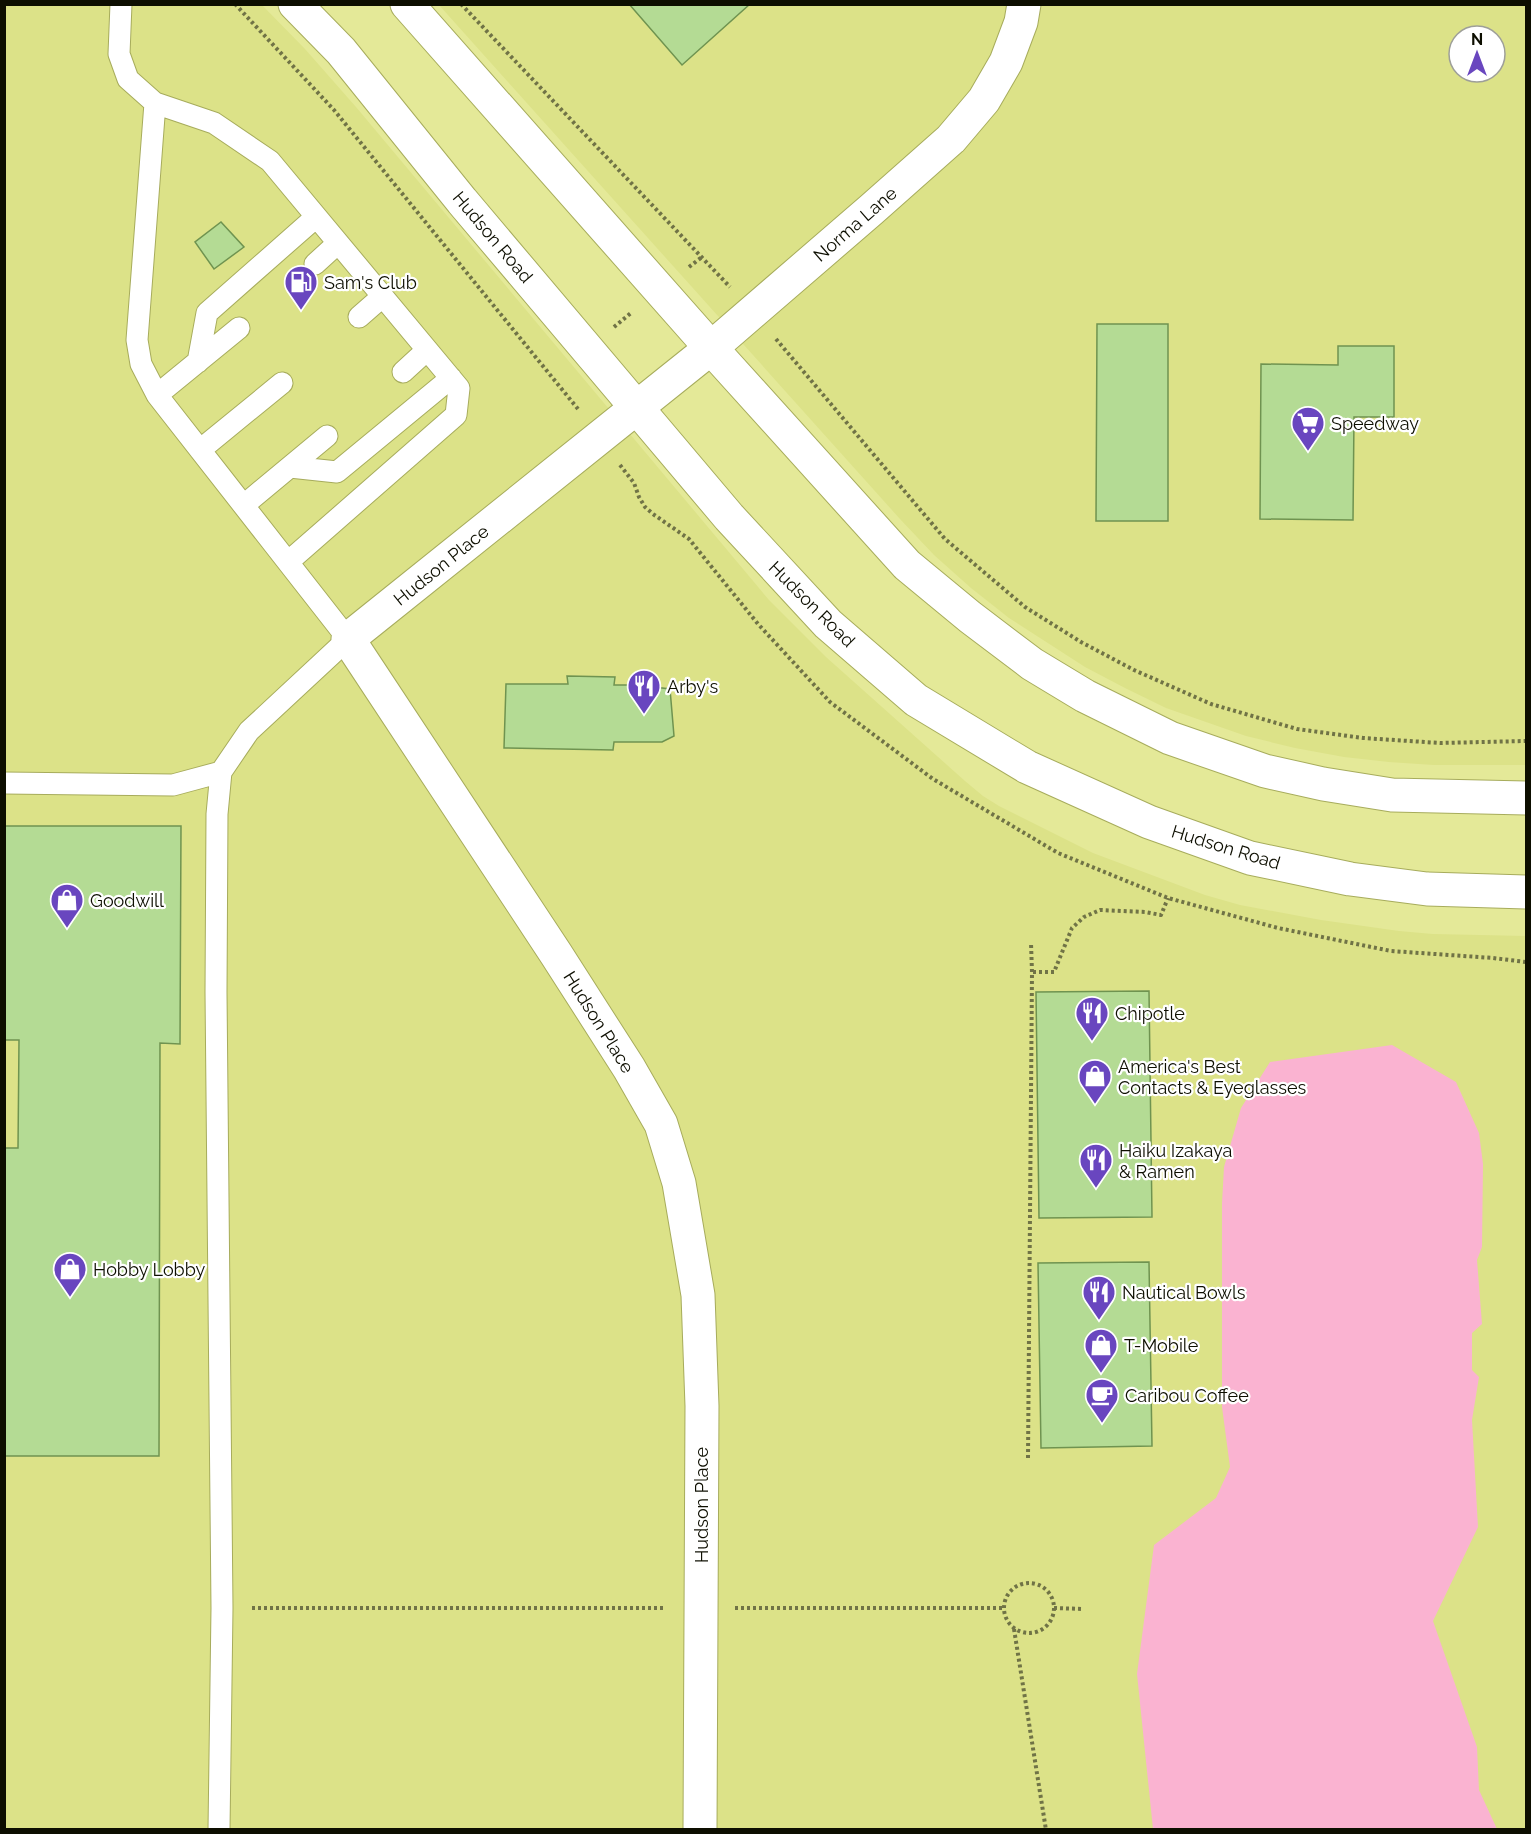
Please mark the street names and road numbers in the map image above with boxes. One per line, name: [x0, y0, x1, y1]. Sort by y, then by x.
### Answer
street label: Norma Lane: [809, 182, 901, 266]
street label: Hudson Road: [449, 187, 537, 287]
street label: Hudson Place: [389, 520, 493, 610]
street label: Hudson Road: [765, 557, 859, 651]
street label: Hudson Road: [1169, 820, 1283, 874]
street label: Hudson Place: [559, 967, 639, 1077]
street label: Hudson Place: [691, 1447, 712, 1563]

